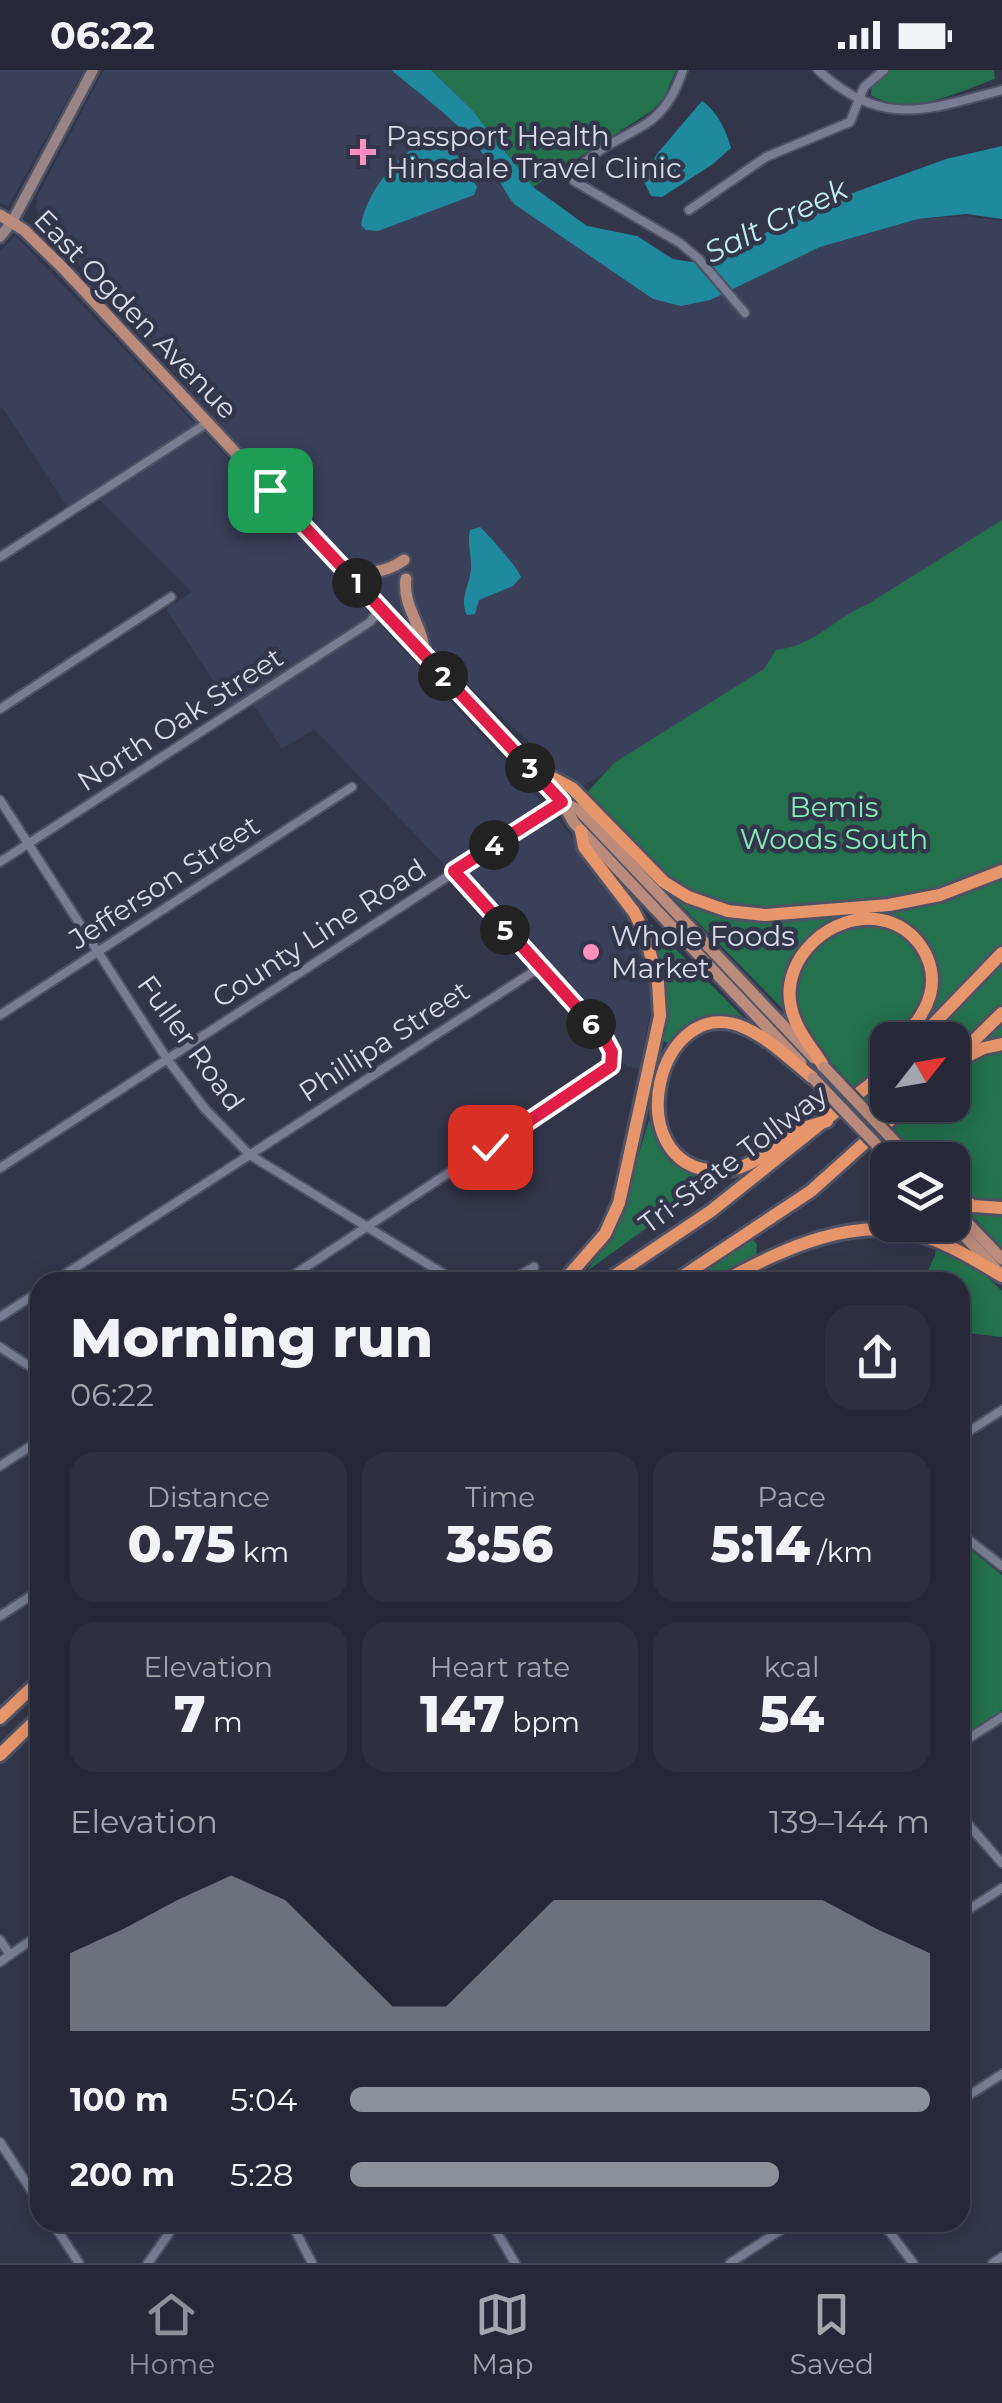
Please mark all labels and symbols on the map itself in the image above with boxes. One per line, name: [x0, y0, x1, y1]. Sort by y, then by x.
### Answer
place label: Passport Health Hinsdale Travel Clinic: [386, 119, 682, 185]
marker: Passport Health Hinsdale Travel Clinic: [350, 139, 376, 165]
water label: Salt Creek: [698, 170, 854, 271]
street label: East Ogden Avenue: [27, 202, 245, 426]
pin: [228, 448, 313, 533]
pin: 1: [332, 558, 382, 608]
street label: North Oak Street: [71, 640, 289, 798]
pin: 2: [418, 651, 468, 701]
pin: 3: [505, 743, 555, 793]
park label: Bemis Woods South: [740, 790, 928, 856]
street label: Jefferson Street: [62, 808, 265, 957]
pin: 4: [469, 820, 519, 870]
street label: County Line Road: [206, 851, 432, 1015]
pin: 5: [480, 905, 530, 955]
place label: Whole Foods Market: [611, 919, 795, 985]
marker: Whole Foods Market: [580, 941, 602, 963]
street label: Fuller Road: [130, 968, 252, 1118]
street label: Phillipa Street: [292, 973, 476, 1109]
pin: 6: [566, 999, 616, 1049]
north arrow: [870, 1022, 970, 1122]
street label: Tri-State Tollway: [632, 1077, 834, 1241]
pin: [448, 1105, 533, 1190]

